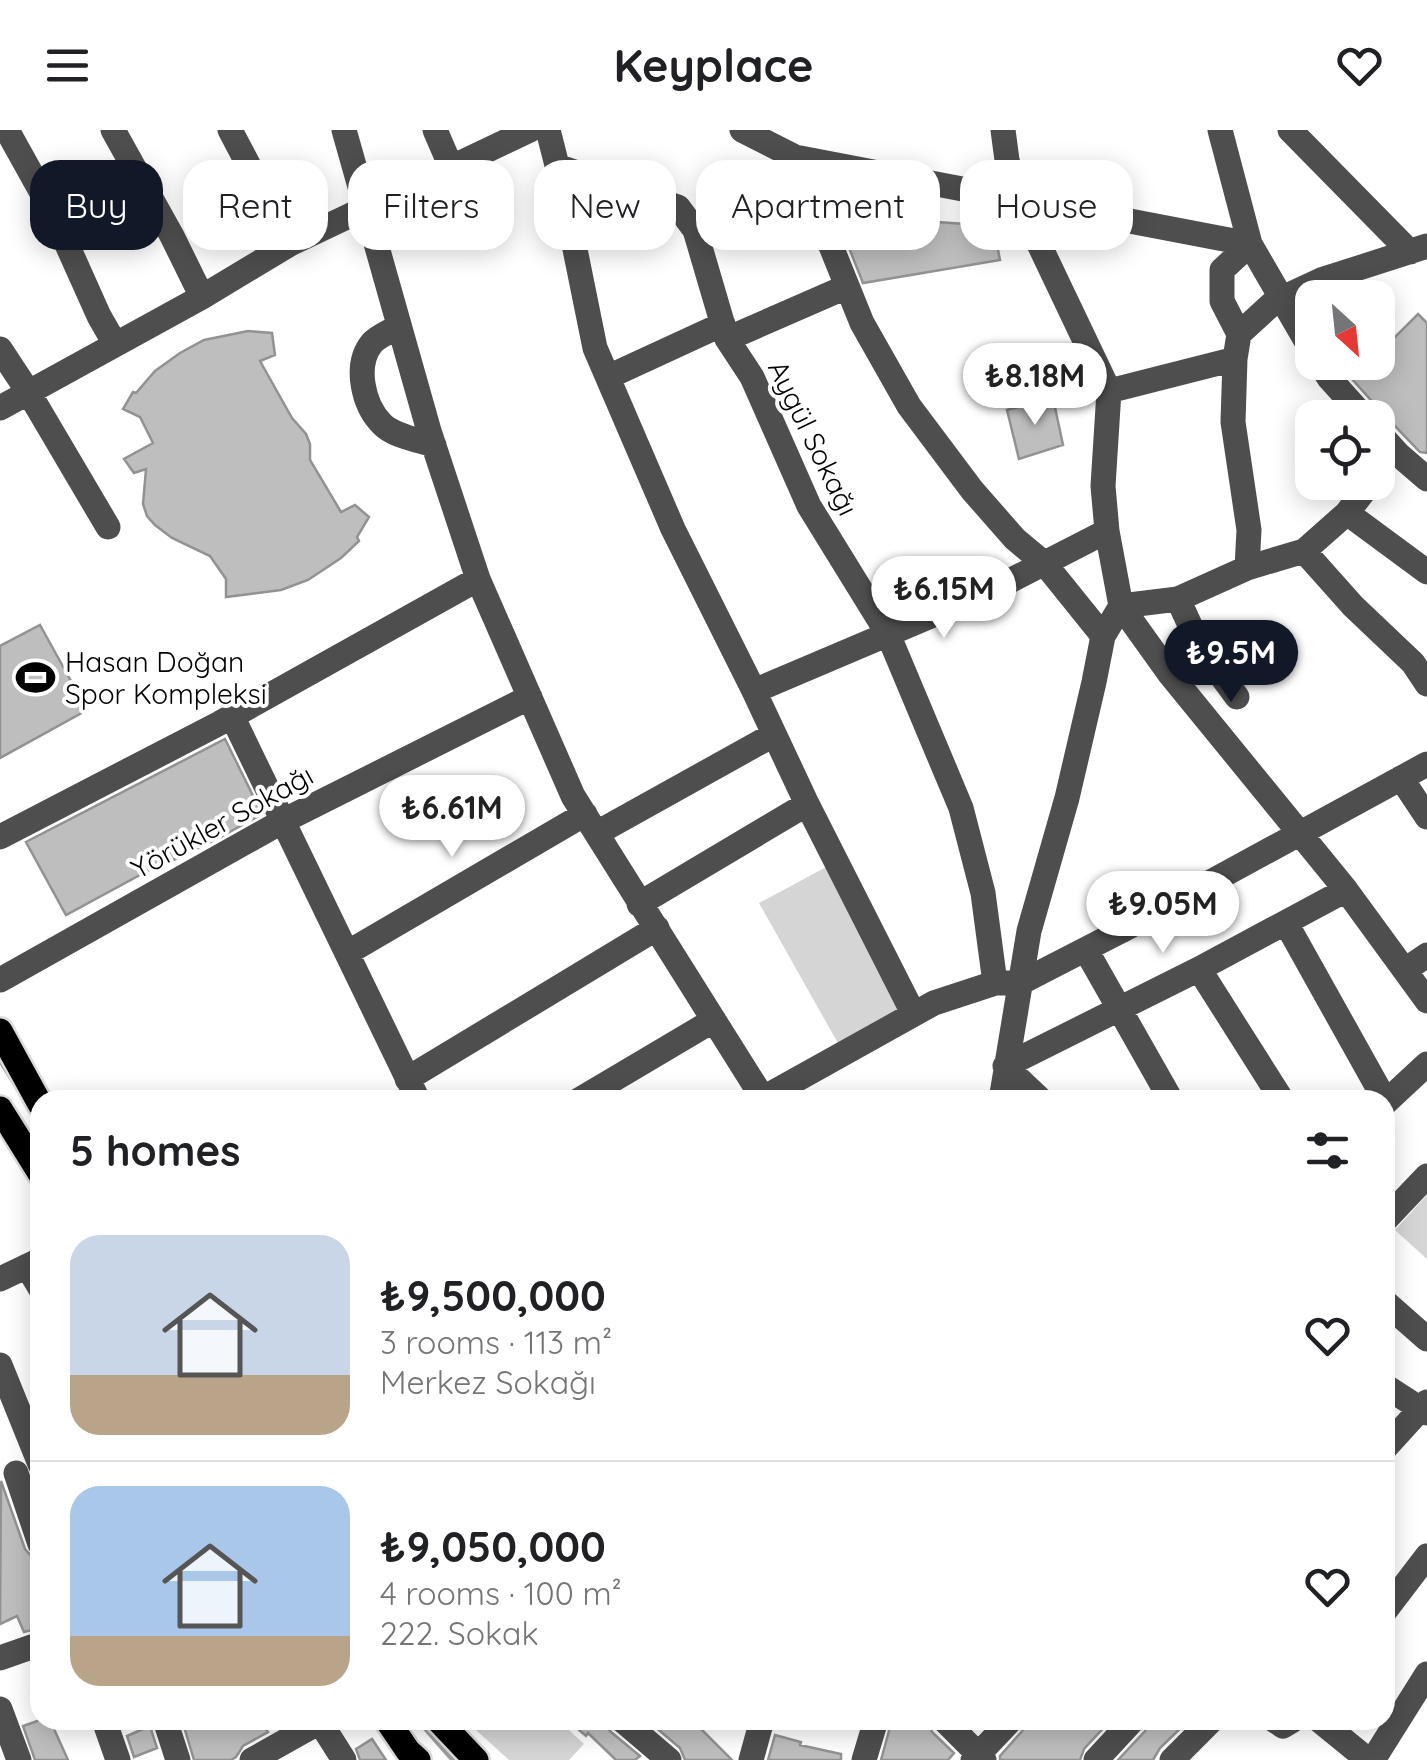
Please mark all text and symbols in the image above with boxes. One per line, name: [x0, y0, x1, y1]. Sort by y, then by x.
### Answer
text: Keyplace: [614, 37, 813, 93]
icon: menu: [40, 38, 95, 93]
icon: heart: [1332, 38, 1387, 93]
chip: Buy: [30, 160, 163, 250]
chip: Rent: [183, 160, 328, 250]
chip: Filters: [348, 160, 514, 250]
chip: New: [534, 160, 676, 250]
chip: Apartment: [696, 160, 940, 250]
chip: House: [960, 160, 1133, 250]
north arrow: [1295, 280, 1395, 380]
map controls: [1295, 280, 1395, 500]
pin: ₺8.18M: [954, 343, 1116, 428]
street label: Aygül Sokağı: [761, 355, 866, 521]
text: ₺8.18M: [985, 355, 1085, 395]
button: locate: [1295, 400, 1395, 500]
pin: ₺6.15M: [863, 556, 1025, 641]
text: ₺6.15M: [893, 568, 995, 608]
pin: ₺9.5M: [1161, 620, 1301, 705]
text: ₺9.5M: [1186, 632, 1276, 672]
place label: Hasan Doğan Spor Kompleksi: [65, 644, 267, 711]
sports icon: Hasan Doğan Spor Kompleksi: [14, 657, 56, 699]
street label: Yörükler Sokağı: [125, 757, 319, 886]
pin: ₺6.61M: [371, 775, 533, 860]
text: ₺6.61M: [401, 787, 503, 827]
pin: ₺9.05M: [1082, 871, 1244, 956]
text: ₺9.05M: [1108, 883, 1218, 923]
icon: filters: [1300, 1123, 1355, 1178]
text: 5 homes: [70, 1124, 241, 1177]
text: ₺9,500,000: [380, 1269, 606, 1322]
icon: home: [150, 1275, 270, 1395]
icon: heart: [1300, 1308, 1355, 1363]
text: 3 rooms · 113 m²: [380, 1322, 612, 1362]
text: Merkez Sokağı: [380, 1362, 596, 1402]
text: ₺9,050,000: [380, 1520, 606, 1573]
icon: home: [150, 1526, 270, 1646]
icon: heart: [1300, 1559, 1355, 1614]
text: 4 rooms · 100 m²: [380, 1573, 622, 1613]
text: 222. Sokak: [380, 1613, 539, 1653]

